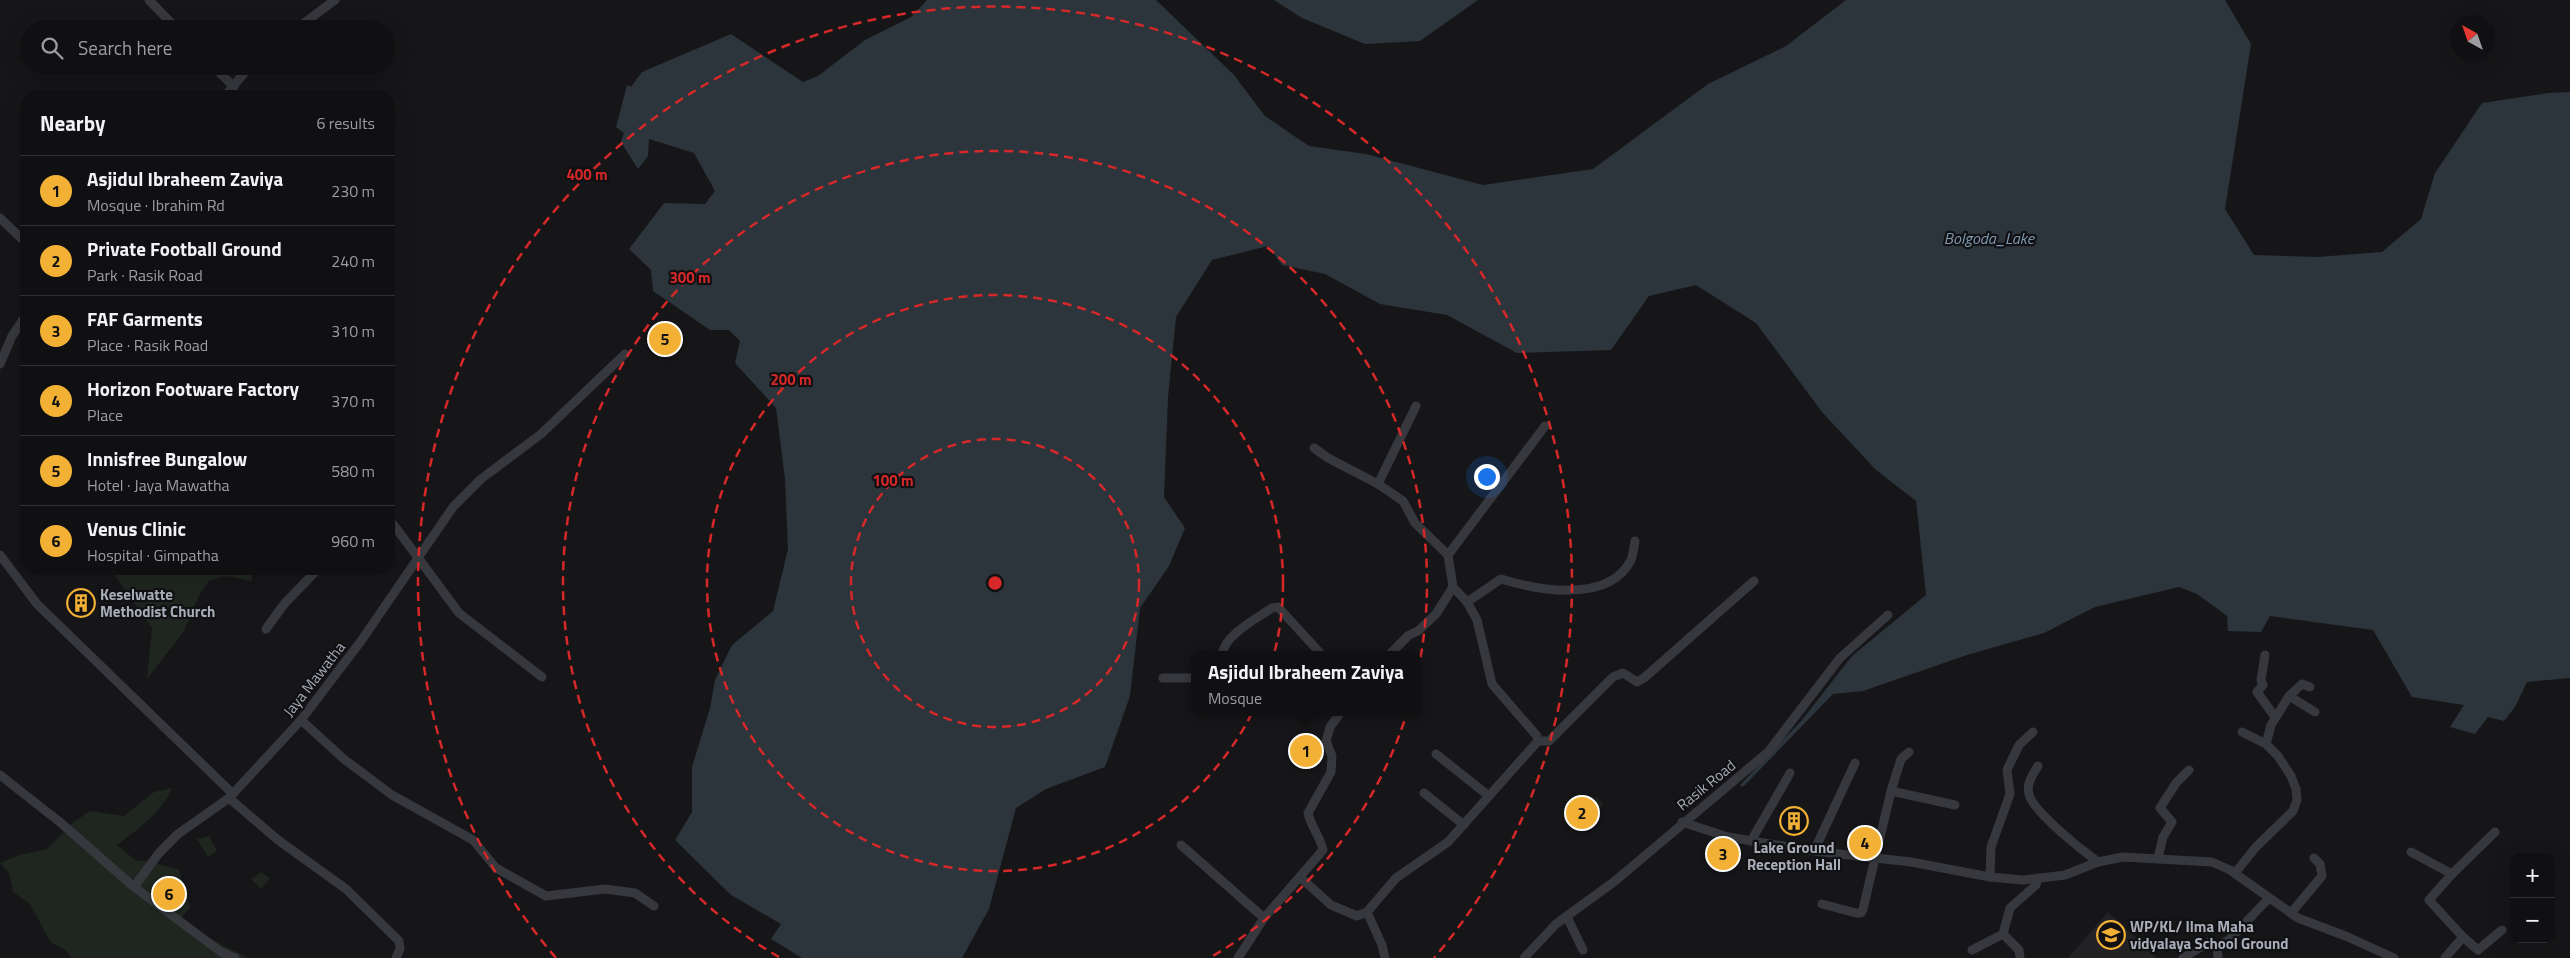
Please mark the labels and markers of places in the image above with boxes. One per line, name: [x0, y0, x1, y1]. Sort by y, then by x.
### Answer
pin: 5: [649, 320, 681, 358]
centre of rings: [986, 574, 1004, 592]
place label: Keselwatte Methodist Church: [100, 583, 215, 623]
building icon: Keselwatte Methodist Church: [66, 588, 96, 618]
pin: 1: [1290, 732, 1322, 770]
pin: 2: [1566, 794, 1598, 832]
building icon: Lake Ground Reception Hall: [1779, 806, 1809, 836]
pin: 4: [1849, 824, 1881, 862]
pin: 3: [1707, 835, 1739, 873]
place label: Lake Ground Reception Hall: [1747, 836, 1841, 876]
pin: 6: [153, 875, 185, 913]
place label: WP/KL/ Ilma Maha vidyalaya School Ground: [2130, 915, 2289, 955]
school or university icon: WP/KL/ Ilma Maha vidyalaya School Ground: [2096, 920, 2126, 950]

